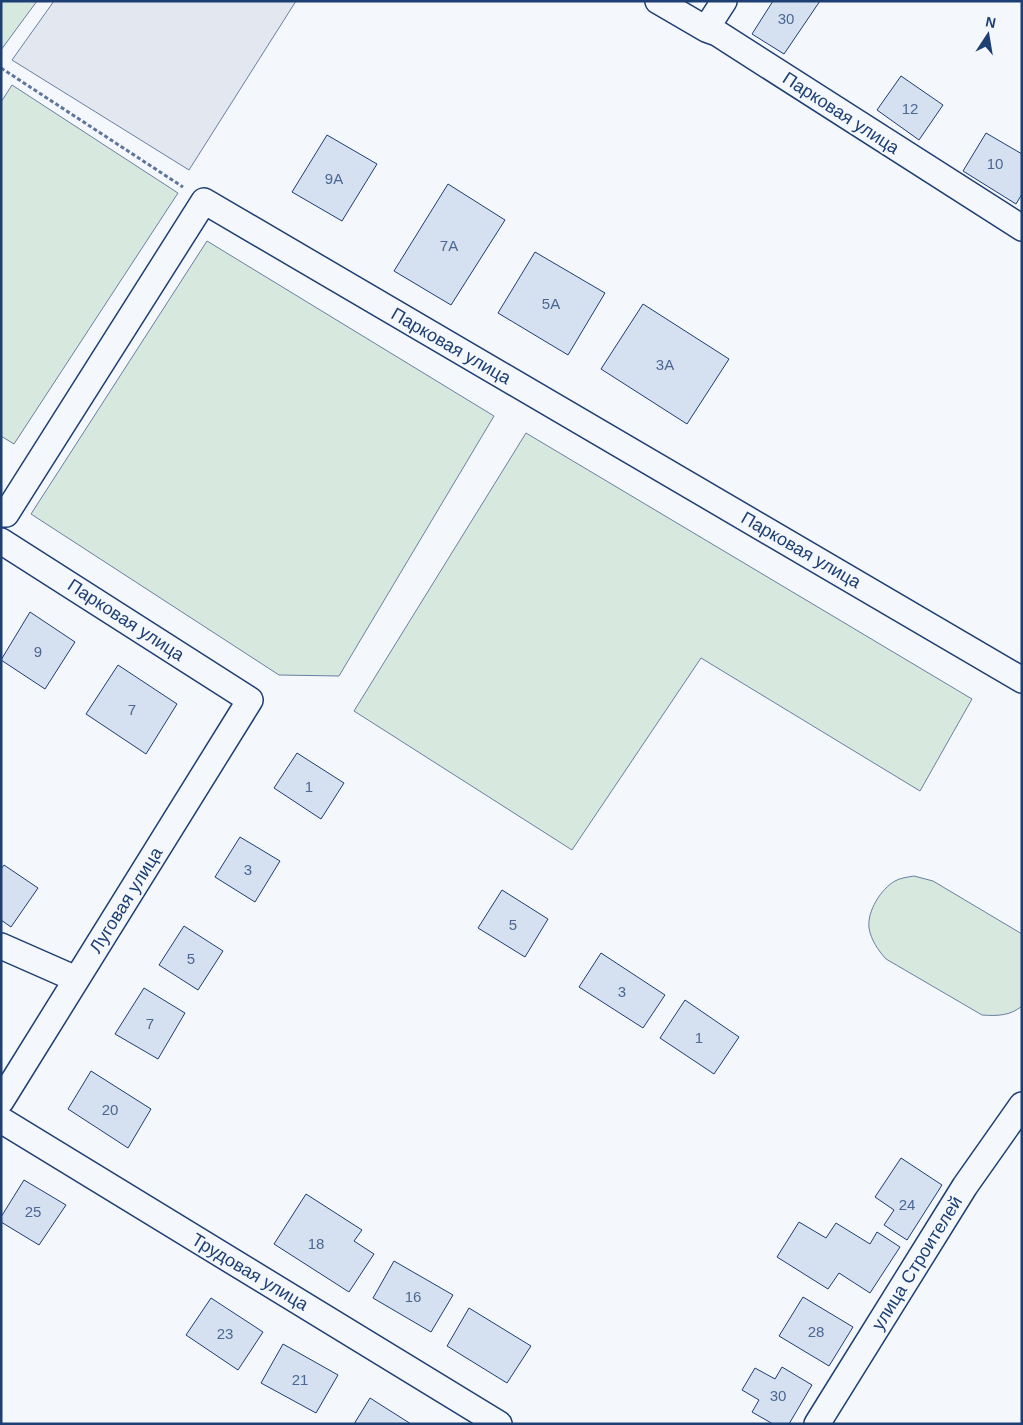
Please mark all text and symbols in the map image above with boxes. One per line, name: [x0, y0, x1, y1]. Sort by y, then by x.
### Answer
house number: 30: [778, 10, 794, 27]
north arrow: [963, 10, 1013, 60]
text: N: [984, 13, 997, 31]
street label: Парковая улица: [779, 68, 904, 159]
house number: 12: [902, 100, 918, 117]
house number: 10: [987, 155, 1003, 172]
house number: 9А: [325, 170, 343, 187]
house number: 7А: [440, 237, 458, 254]
house number: 5А: [542, 295, 560, 312]
street label: Парковая улица: [388, 304, 515, 389]
house number: 3А: [656, 356, 674, 373]
street label: Парковая улица: [738, 508, 865, 593]
street label: Парковая улица: [64, 575, 189, 666]
house number: 9: [34, 643, 42, 660]
house number: 7: [128, 701, 136, 718]
house number: 1: [305, 778, 313, 795]
street label: Луговая улица: [86, 843, 167, 957]
house number: 3: [244, 861, 252, 878]
house number: 5: [509, 916, 517, 933]
house number: 5: [187, 950, 195, 967]
house number: 3: [618, 983, 626, 1000]
house number: 7: [146, 1015, 154, 1032]
house number: 1: [695, 1029, 703, 1046]
house number: 20: [102, 1101, 118, 1118]
street label: улица Строителей: [868, 1192, 966, 1334]
house number: 24: [899, 1196, 915, 1213]
house number: 25: [25, 1203, 41, 1220]
street label: Трудовая улица: [188, 1229, 313, 1315]
house number: 18: [308, 1235, 324, 1252]
house number: 16: [405, 1288, 421, 1305]
house number: 28: [808, 1323, 824, 1340]
house number: 23: [217, 1325, 233, 1342]
house number: 21: [292, 1371, 308, 1388]
house number: 30: [770, 1387, 786, 1404]

